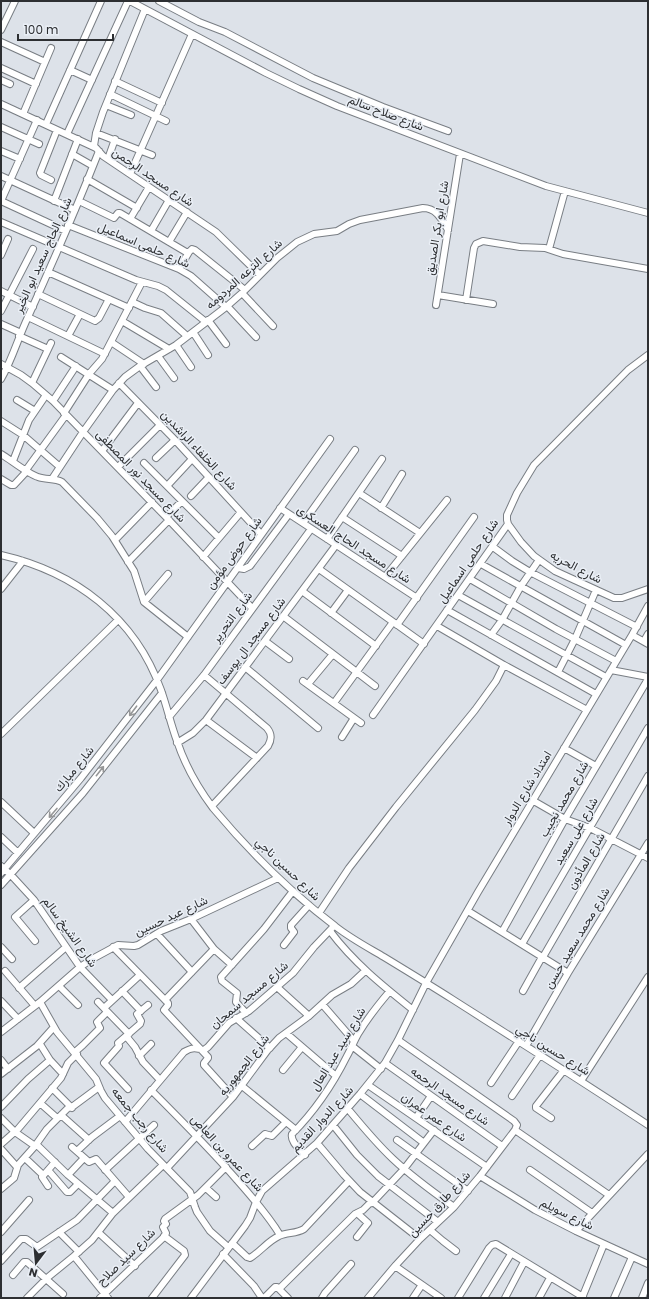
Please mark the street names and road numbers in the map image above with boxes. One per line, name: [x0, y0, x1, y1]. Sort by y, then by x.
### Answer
street label: شارع صلاح سالم: [346, 90, 426, 136]
street label: شارع مسجد الرحمن: [109, 143, 197, 211]
street label: شارع ابو بكر الصديق: [421, 179, 453, 277]
street label: شارع الحاج سعيد ابو الخير: [9, 194, 77, 317]
street label: شارع حلمى اسماعيل: [95, 217, 193, 273]
street label: شارع الترعه المردومه: [202, 235, 286, 313]
street label: شارع الخلفاء الراشدين: [157, 406, 241, 494]
street label: شارع مسجد نور المصطفى: [92, 426, 190, 526]
street label: شارع مسجد الحاج العسكرى: [293, 500, 415, 588]
street label: شارع حوض مؤمن: [202, 513, 266, 593]
street label: شارع حلمى اسماعيل: [433, 515, 503, 607]
street label: شارع الحريه: [547, 546, 605, 588]
street label: شارع التحرير: [207, 588, 257, 647]
street label: شارع مسجد ال يوسف: [212, 593, 290, 689]
street label: شارع مبارك: [50, 742, 98, 796]
street label: امتداد شارع الدوار: [497, 747, 556, 829]
street label: شارع محمد نجيب: [535, 757, 593, 841]
street label: شارع على سعيد: [549, 794, 603, 868]
street label: شارع المأذون: [563, 829, 609, 893]
street label: شارع حسين ناجي: [251, 833, 325, 906]
street label: شارع محمد سعيد حسن: [540, 884, 614, 992]
street label: شارع عيد حسين: [131, 891, 211, 941]
street label: شارع الشيخ سالم: [38, 893, 102, 971]
street label: شارع مسجد سمحان: [206, 957, 292, 1033]
street label: شارع سيد عبد العال: [306, 1004, 370, 1094]
street label: شارع حسين ناجي: [512, 1020, 594, 1081]
street label: شارع الجمهوريه: [214, 1030, 274, 1100]
street label: شارع مسجد الرحمه: [407, 1062, 493, 1130]
street label: شارع الدوار القديم: [286, 1082, 358, 1156]
street label: شارع رجب جمعه: [107, 1083, 173, 1157]
street label: شارع عمر عمران: [398, 1088, 470, 1146]
street label: شارع عمرو بن العاص: [186, 1110, 268, 1196]
street label: شارع طارق حسين: [403, 1167, 475, 1241]
street label: شارع سويلم: [537, 1193, 597, 1235]
street label: شارع سيد صلاح: [92, 1224, 160, 1290]

